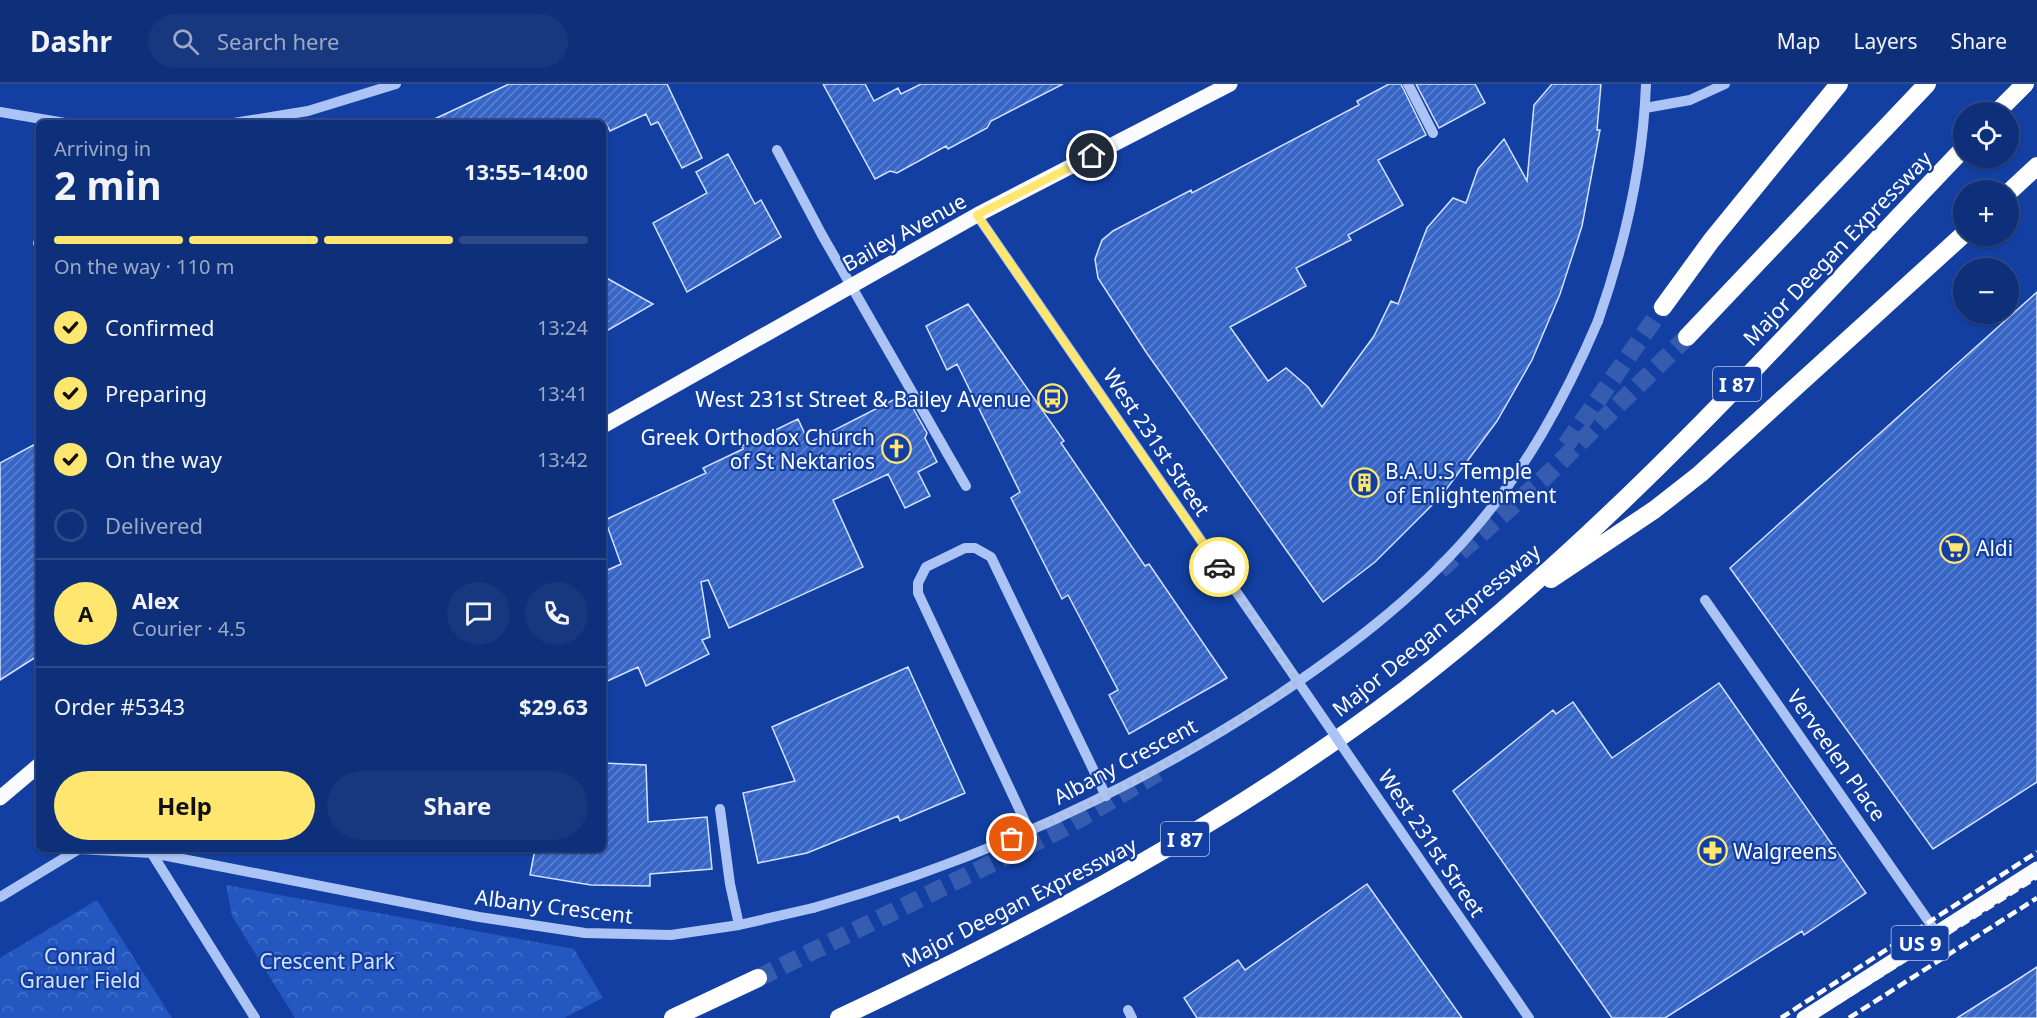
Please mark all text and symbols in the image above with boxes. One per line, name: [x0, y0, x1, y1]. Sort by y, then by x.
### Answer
search box: [148, 14, 568, 68]
text: Dashr: [30, 22, 112, 60]
icon: search: [169, 25, 202, 58]
text: Search here: [217, 26, 339, 56]
text: Map: [1777, 27, 1821, 55]
text: Layers: [1854, 27, 1918, 55]
text: Share: [1951, 27, 2007, 55]
map controls: [1953, 102, 2019, 324]
button: locate: [1953, 102, 2019, 168]
pin: [1066, 130, 1117, 181]
text: Arriving in: [54, 135, 151, 162]
icon: home: [1075, 139, 1108, 172]
street label: Major Deegan Expressway: [1737, 145, 1938, 351]
text: 13:55–14:00: [464, 156, 588, 186]
text: 2 min: [54, 158, 161, 211]
button: +: [1953, 180, 2019, 246]
street label: Bailey Avenue: [837, 186, 971, 278]
text: On the way · 110 m: [54, 253, 234, 280]
button: −: [1953, 258, 2019, 324]
icon: check: [54, 311, 87, 344]
text: Confirmed: [105, 312, 215, 342]
text: 13:24: [537, 314, 588, 341]
street label: West 231st Street: [1097, 363, 1217, 521]
road number: I 87: [1713, 367, 1761, 401]
icon: check: [54, 377, 87, 410]
text: Preparing: [105, 378, 207, 408]
text: 13:41: [537, 380, 588, 407]
bus stop icon: West 231st Street & Bailey Avenue: [1036, 383, 1068, 415]
place label: West 231st Street & Bailey Avenue: [695, 385, 1031, 413]
place label: Greek Orthodox Church of St Nektarios: [640, 423, 875, 475]
church icon: Greek Orthodox Church of St Nektarios: [880, 433, 912, 465]
icon: check: [54, 443, 87, 476]
text: On the way: [105, 444, 222, 474]
text: 13:42: [537, 446, 588, 473]
place label: B.A.U.S Temple of Enlightenment: [1385, 457, 1557, 509]
building icon: B.A.U.S Temple of Enlightenment: [1348, 467, 1380, 499]
text: Delivered: [105, 510, 203, 540]
supermarket icon: Aldi: [1939, 532, 1971, 564]
place label: Aldi: [1976, 534, 2013, 562]
courier: [1189, 537, 1249, 597]
street label: Major Deegan Expressway: [1326, 537, 1546, 723]
icon: car: [1203, 551, 1236, 584]
button: chat: [447, 582, 510, 645]
button: phone: [525, 582, 588, 645]
text: Alex: [132, 585, 179, 615]
text: A: [78, 598, 93, 628]
text: Courier · 4.5: [132, 615, 246, 642]
street label: Verveelen Place: [1781, 684, 1893, 826]
text: Order #5343: [54, 691, 185, 721]
text: $29.63: [519, 691, 588, 721]
street label: Albany Crescent: [1048, 711, 1202, 811]
street label: West 231st Street: [1372, 764, 1492, 922]
button: Help: [54, 771, 315, 840]
button: Share: [327, 771, 588, 840]
pin: [986, 813, 1037, 864]
icon: bag: [995, 822, 1028, 855]
road number: I 87: [1161, 822, 1209, 856]
street label: Major Deegan Expressway: [897, 830, 1142, 974]
pharmacy icon: Walgreens: [1696, 835, 1728, 867]
place label: Walgreens: [1733, 837, 1837, 865]
street label: Albany Crescent: [474, 882, 635, 930]
road number: US 9: [1892, 926, 1948, 960]
park label: Conrad Grauer Field: [20, 942, 140, 994]
park label: Crescent Park: [259, 947, 396, 975]

